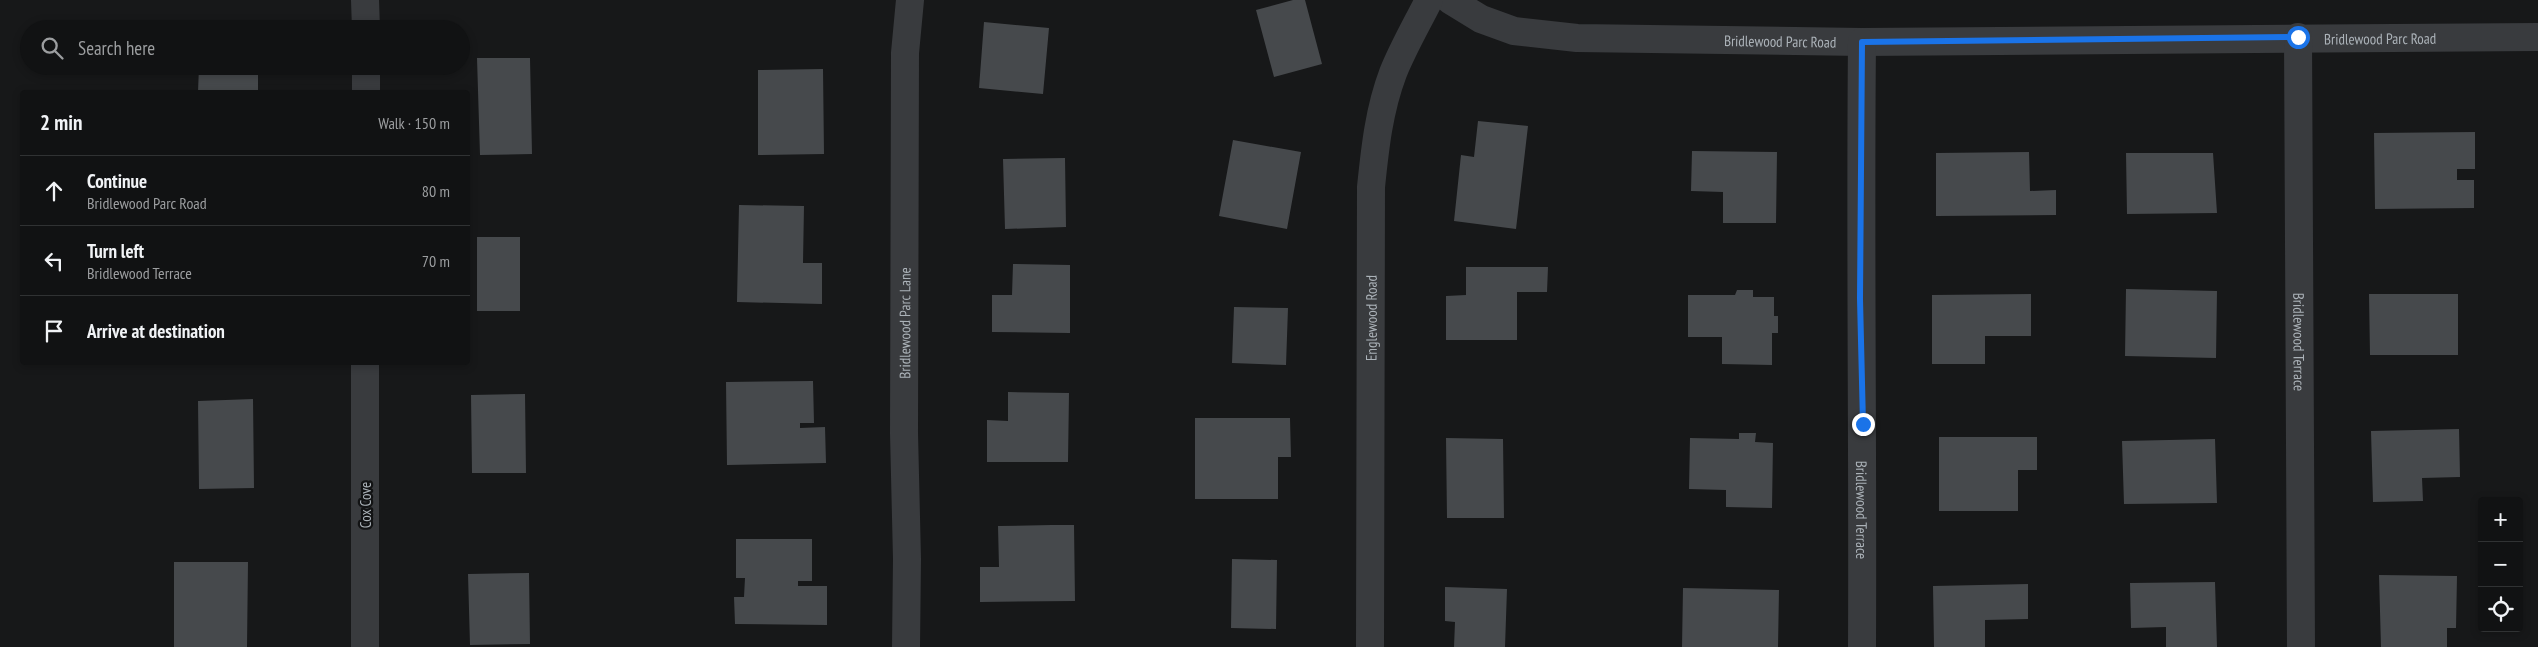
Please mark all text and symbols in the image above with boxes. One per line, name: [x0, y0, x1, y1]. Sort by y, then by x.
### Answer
search box: [20, 20, 470, 75]
route start: [2287, 26, 2310, 49]
street label: Bridlewood Parc Road: [2324, 28, 2436, 48]
street label: Bridlewood Parc Road: [1724, 31, 1836, 51]
icon: search: [38, 34, 66, 62]
text: Search here: [78, 36, 155, 60]
text: 2 min: [40, 109, 82, 136]
text: Walk · 150 m: [378, 113, 450, 133]
text: Continue: [87, 169, 147, 193]
icon: ahead: [40, 177, 68, 205]
text: 80 m: [422, 181, 450, 201]
text: Bridlewood Parc Road: [87, 193, 207, 213]
text: Turn left: [87, 239, 144, 263]
icon: left: [40, 247, 68, 275]
text: 70 m: [422, 251, 450, 271]
text: Bridlewood Terrace: [87, 263, 192, 283]
street label: Bridlewood Parc Lane: [895, 267, 914, 379]
street label: Englewood Road: [1361, 275, 1380, 361]
street label: Bridlewood Terrace: [2290, 293, 2309, 391]
icon: arrive: [40, 317, 68, 345]
text: Arrive at destination: [87, 319, 225, 343]
route end: [1852, 413, 1875, 436]
street label: Bridlewood Terrace: [1853, 461, 1872, 559]
street label: Cox Cove: [356, 482, 375, 528]
map controls: [2478, 497, 2523, 632]
button: +: [2478, 497, 2523, 542]
button: −: [2478, 542, 2523, 587]
button: locate: [2478, 587, 2523, 632]

